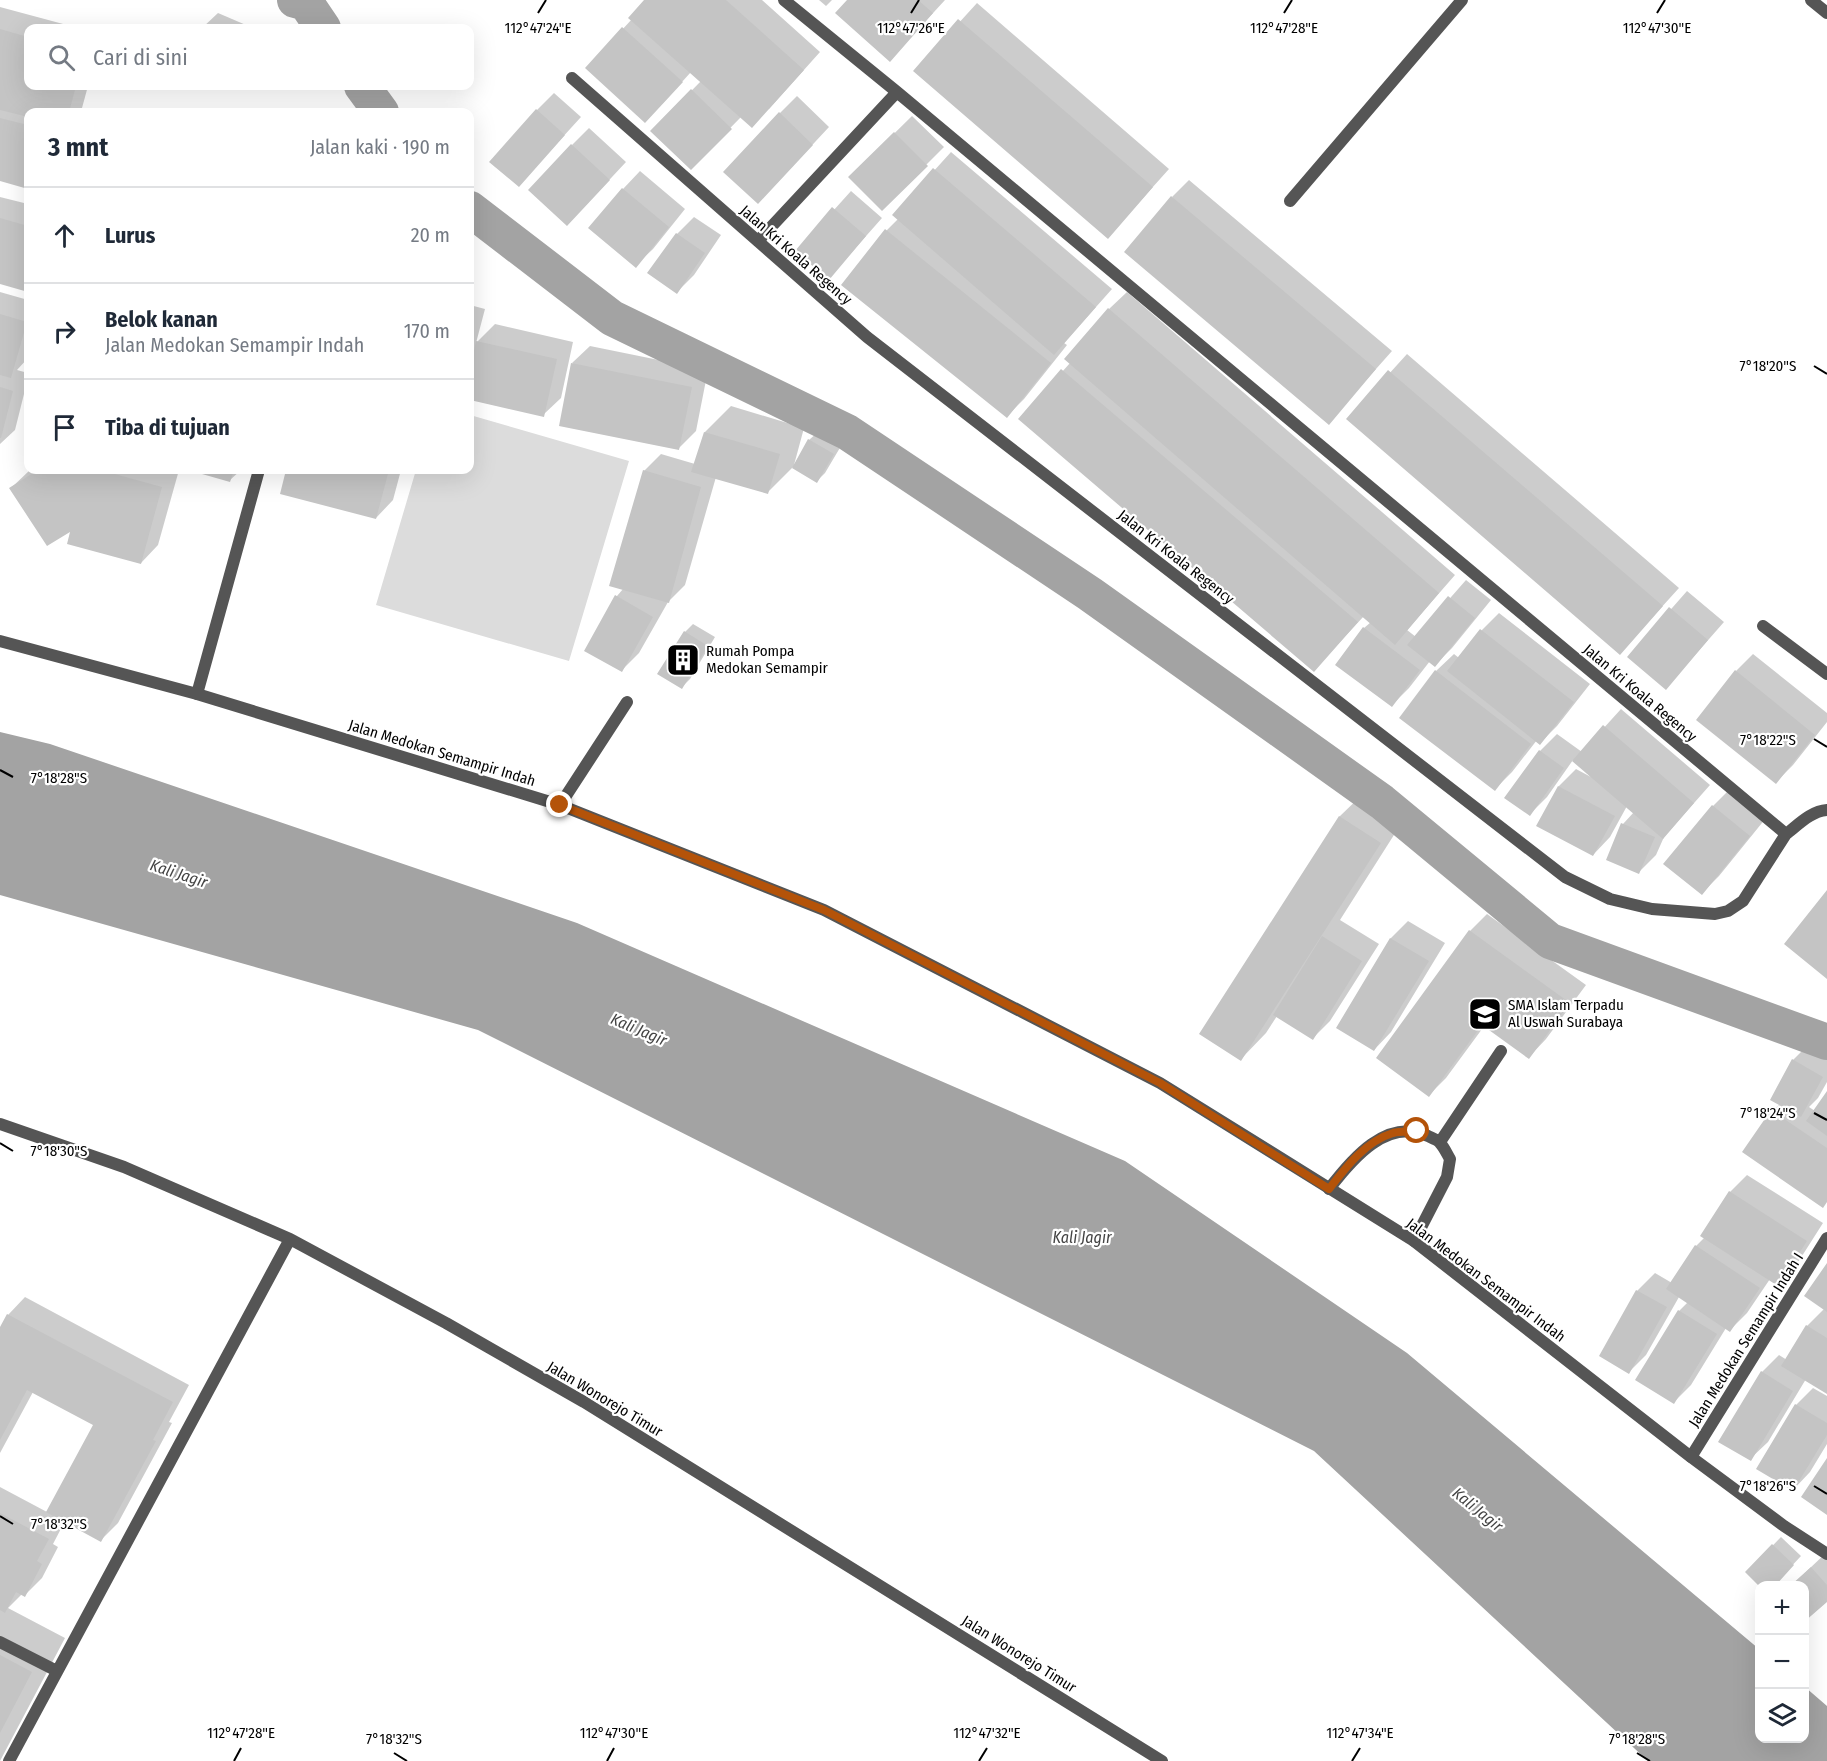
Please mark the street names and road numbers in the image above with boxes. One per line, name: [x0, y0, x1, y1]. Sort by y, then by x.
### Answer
street label: Jalan Kri Koala Regency: [736, 201, 856, 309]
street label: Jalan Kri Koala Regency: [1114, 506, 1238, 608]
street label: Jalan Kri Koala Regency: [1580, 640, 1701, 746]
street label: Jalan Medokan Semampir Indah: [346, 716, 538, 790]
street label: Jalan Medokan Semampir Indah: [1403, 1214, 1569, 1346]
street label: Jalan Medokan Semampir Indah I: [1685, 1250, 1807, 1430]
street label: Jalan Wonorejo Timur: [544, 1357, 667, 1441]
street label: Jalan Wonorejo Timur: [958, 1612, 1080, 1697]

